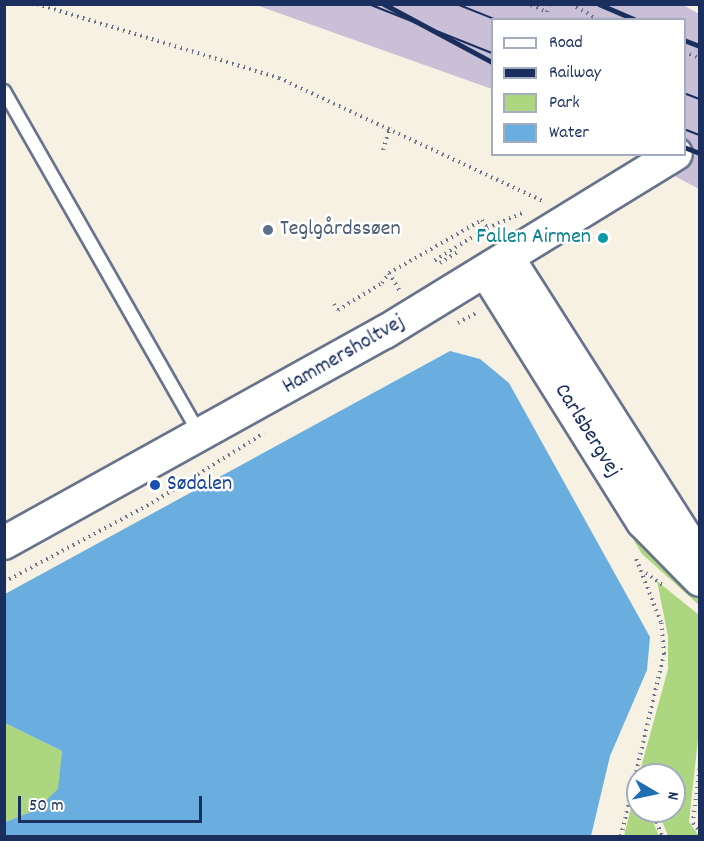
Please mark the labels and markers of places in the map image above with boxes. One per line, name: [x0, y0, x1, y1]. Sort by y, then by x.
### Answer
place label: Teglgårdssøen: [280, 217, 401, 243]
marker: Teglgårdssøen: [261, 223, 275, 237]
place label: Fallen Airmen: [476, 225, 591, 251]
marker: Fallen Airmen: [596, 231, 610, 245]
place label: Sødalen: [167, 472, 232, 498]
marker: Sødalen: [148, 478, 162, 492]

